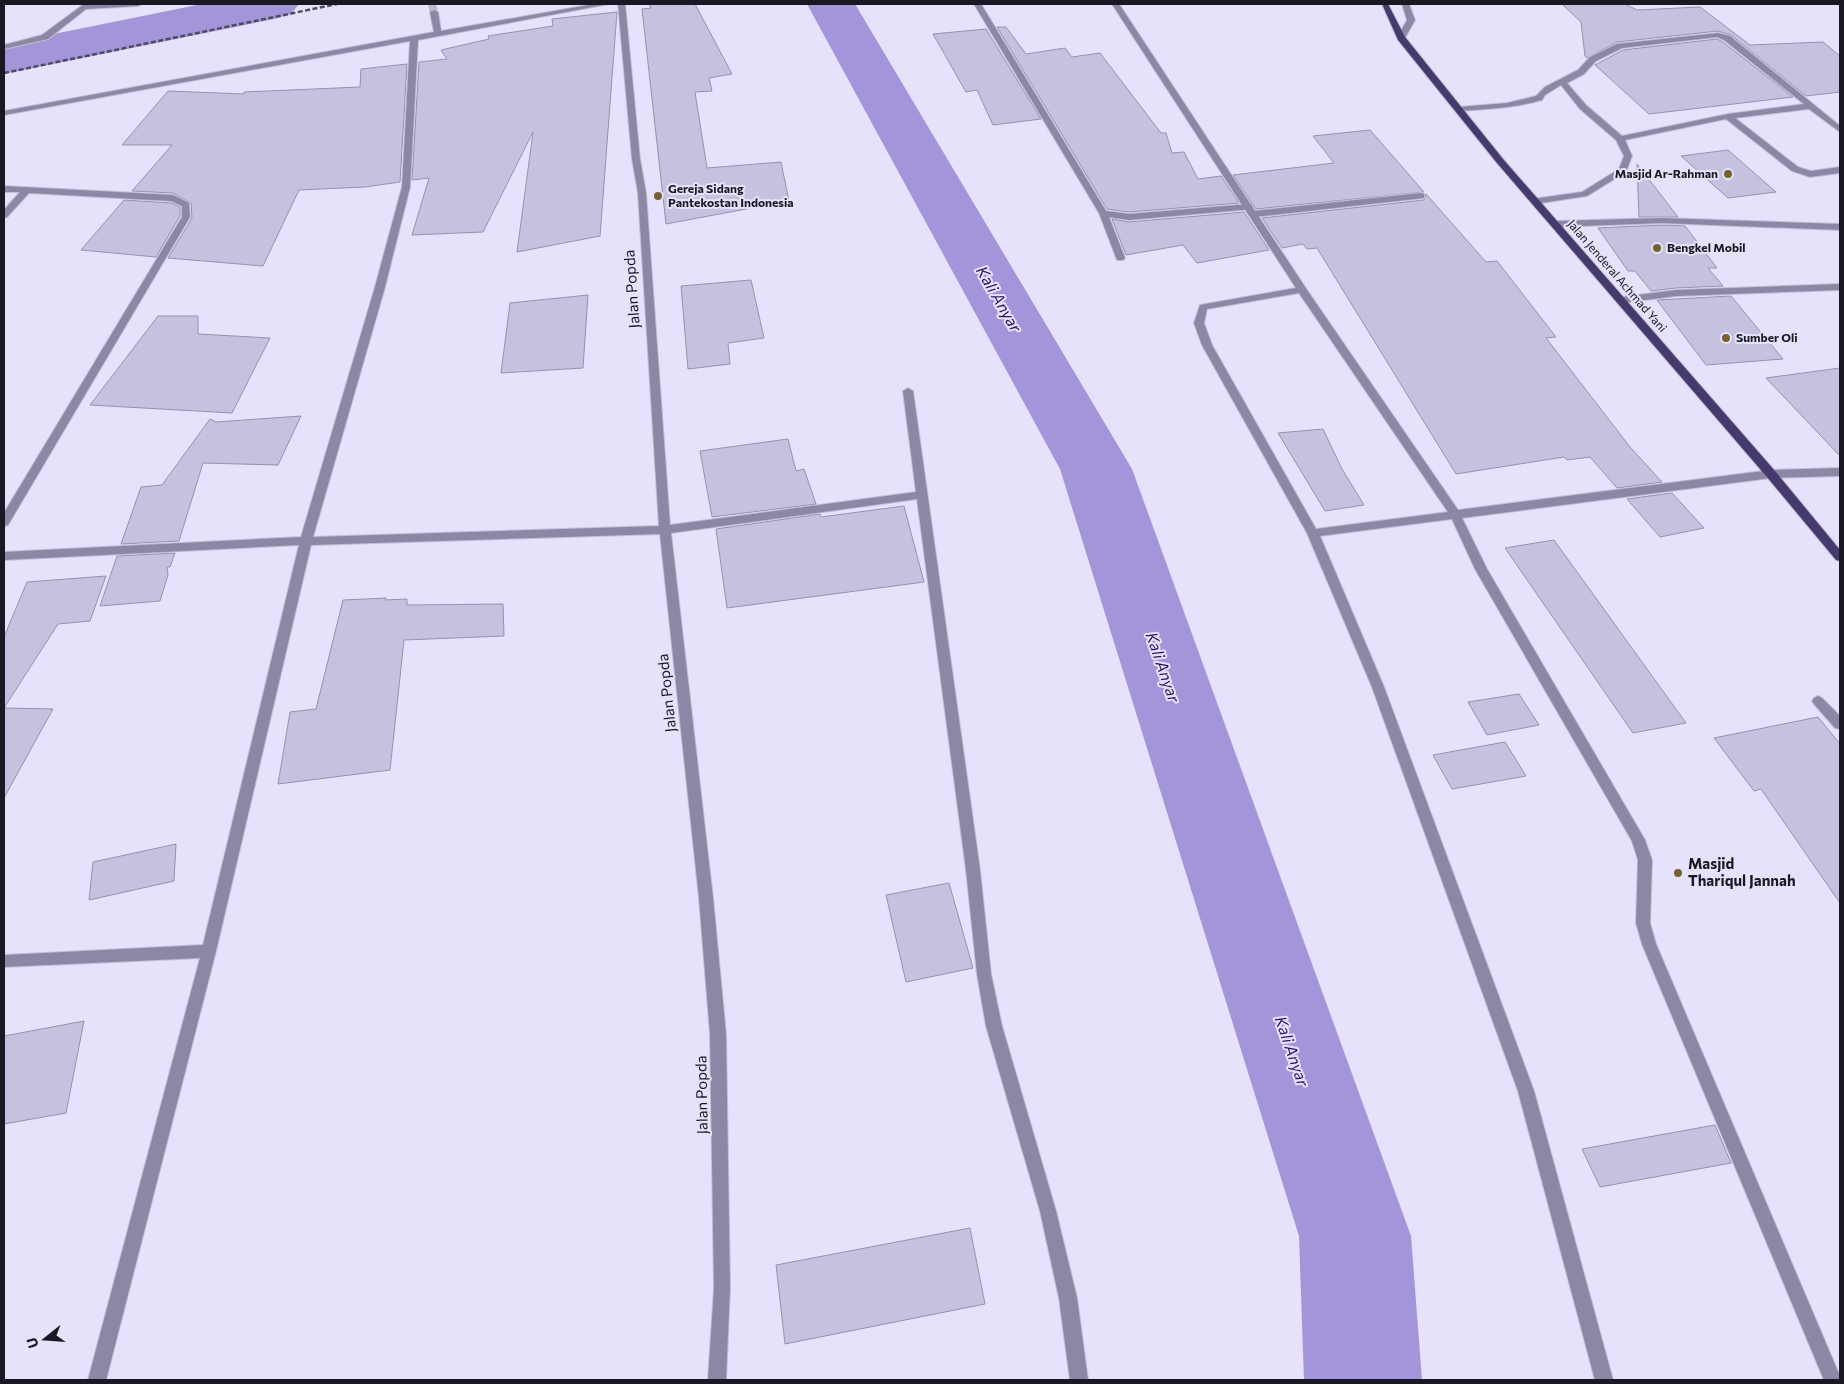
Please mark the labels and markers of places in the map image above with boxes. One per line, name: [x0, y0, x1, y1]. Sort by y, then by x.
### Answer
place label: Masjid Ar-Rahman: [1615, 166, 1718, 180]
marker: Masjid Ar-Rahman: [1722, 168, 1734, 180]
place label: Gereja Sidang Pantekostan Indonesia: [668, 181, 794, 209]
marker: Gereja Sidang Pantekostan Indonesia: [652, 190, 664, 202]
place label: Bengkel Mobil: [1667, 240, 1746, 254]
marker: Bengkel Mobil: [1651, 242, 1663, 254]
place label: Sumber Oli: [1736, 330, 1798, 344]
marker: Sumber Oli: [1720, 332, 1732, 344]
place label: Masjid Thariqul Jannah: [1688, 854, 1796, 889]
marker: Masjid Thariqul Jannah: [1672, 867, 1684, 879]

